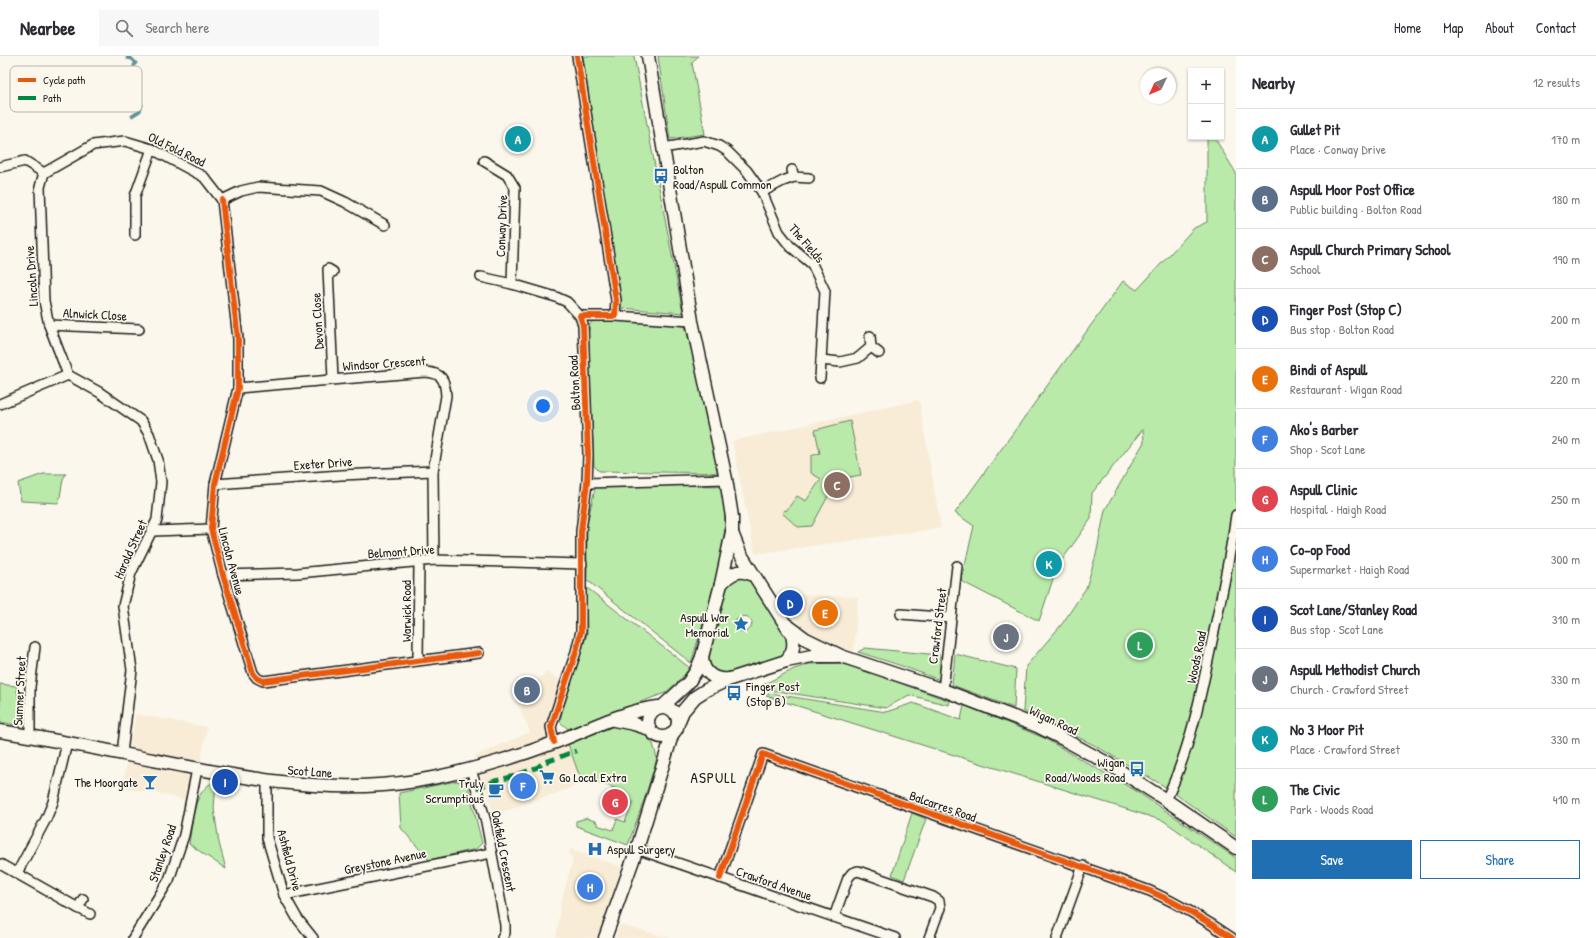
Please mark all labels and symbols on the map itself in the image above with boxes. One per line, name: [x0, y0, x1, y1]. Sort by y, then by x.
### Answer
legend: [10, 66, 142, 112]
north arrow: [1140, 68, 1176, 104]
text: Cycle path: [43, 73, 86, 87]
text: Path: [43, 91, 61, 105]
pin: A: [505, 124, 531, 154]
street label: Old Fold Road: [145, 127, 209, 171]
place label: Bolton Road/Aspull Common: [673, 160, 772, 193]
bus stop icon: Bolton Road/Aspull Common: [652, 167, 670, 185]
street label: Conway Drive: [491, 195, 511, 257]
street label: The Fields: [785, 220, 829, 266]
street label: Lincoln Drive: [20, 245, 42, 307]
street label: Devon Close: [307, 292, 327, 350]
street label: Alnwick Close: [63, 303, 127, 325]
street label: Windsor Crescent: [342, 351, 427, 375]
street label: Bolton Road: [564, 355, 584, 411]
your location: [533, 396, 553, 416]
street label: Exeter Drive: [293, 452, 353, 474]
pin: C: [824, 470, 850, 500]
street label: Harold Street: [109, 516, 151, 582]
street label: Lincoln Avenue: [214, 525, 250, 597]
street label: Belmont Drive: [367, 540, 435, 562]
pin: K: [1036, 549, 1062, 579]
street label: Warwick Road: [397, 580, 415, 642]
street label: Crawford Street: [923, 586, 951, 665]
pin: D: [777, 588, 803, 618]
pin: E: [812, 598, 838, 628]
place label: Aspull War Memorial: [680, 608, 730, 641]
place icon: Aspull War Memorial: [732, 615, 750, 633]
pin: J: [993, 622, 1019, 652]
street label: Woods Road: [1182, 629, 1210, 685]
pin: L: [1127, 630, 1153, 660]
street label: Sumner Street: [8, 655, 30, 726]
pin: B: [514, 675, 540, 705]
place label: Finger Post (Stop B): [745, 677, 800, 710]
bus stop icon: Finger Post (Stop B): [725, 684, 743, 702]
street label: Wigan Road: [1027, 701, 1081, 739]
place label: Wigan Road/Woods Road: [1045, 753, 1125, 786]
street label: Scot Lane: [287, 760, 333, 782]
bus stop icon: Wigan Road/Woods Road: [1128, 760, 1146, 778]
pin: I: [212, 767, 238, 797]
district label: ASPULL: [691, 767, 737, 788]
supermarket icon: Go Local Extra: [538, 768, 556, 786]
place label: Go Local Extra: [559, 768, 626, 786]
pin: F: [510, 771, 536, 801]
place label: The Moorgate: [75, 773, 138, 791]
bar icon: The Moorgate: [141, 773, 159, 791]
place label: Truly Scrumptious: [426, 774, 484, 807]
cafe icon: Truly Scrumptious: [487, 781, 505, 799]
street label: Balcarres Road: [907, 786, 979, 826]
pin: G: [602, 787, 628, 817]
street label: Oakfield Crescent: [487, 809, 521, 894]
street label: Stanley Road: [144, 822, 180, 884]
street label: Ashfield Drive: [273, 827, 307, 893]
hospital icon: Aspull Surgery: [586, 840, 604, 858]
place label: Aspull Surgery: [607, 840, 676, 858]
street label: Greystone Avenue: [342, 844, 428, 878]
street label: Crawford Avenue: [734, 862, 814, 904]
pin: H: [577, 872, 603, 902]

